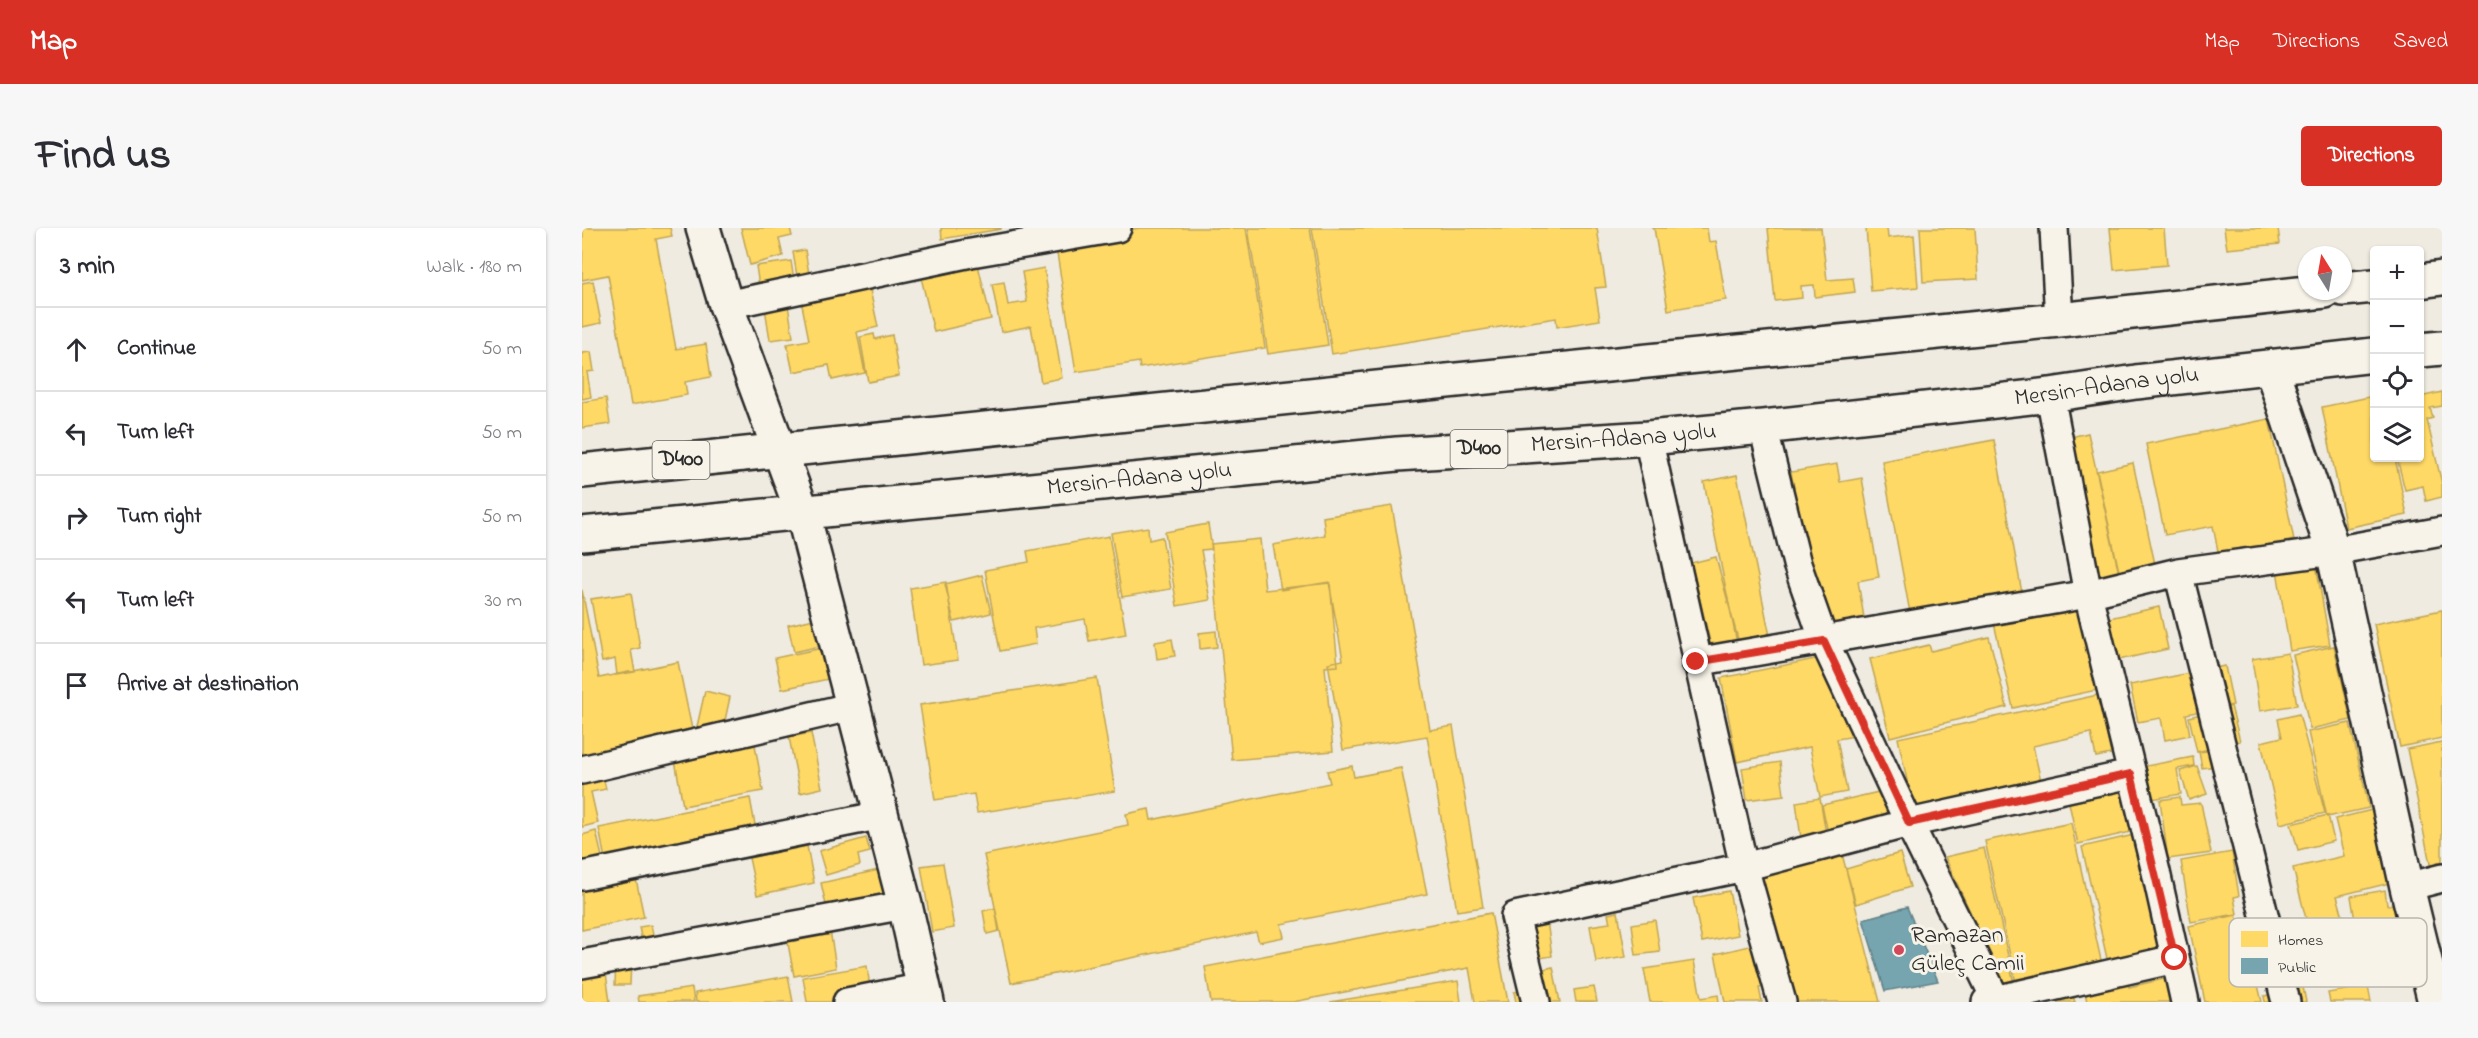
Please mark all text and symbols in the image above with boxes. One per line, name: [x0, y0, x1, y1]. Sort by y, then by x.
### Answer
text: Map: [30, 22, 77, 63]
text: Map: [2204, 27, 2240, 57]
text: Directions: [2273, 27, 2360, 57]
text: Saved: [2393, 27, 2448, 57]
text: Find us: [36, 126, 171, 187]
button: Directions: [2301, 126, 2442, 186]
north arrow: [2298, 246, 2352, 300]
map controls: [2370, 246, 2424, 462]
button: +: [2370, 246, 2424, 300]
text: 3 min: [60, 248, 115, 286]
text: Walk · 180 m: [426, 253, 522, 282]
button: −: [2370, 300, 2424, 354]
icon: ahead: [60, 333, 93, 366]
text: Continue: [117, 333, 196, 365]
text: 50 m: [481, 335, 522, 364]
button: locate: [2370, 354, 2424, 408]
street label: Mersin-Adana yolu: [2013, 357, 2201, 416]
button: layers: [2370, 408, 2424, 462]
street label: Mersin-Adana yolu: [1530, 414, 1718, 463]
icon: left: [60, 417, 93, 450]
text: Turn left: [117, 417, 194, 449]
text: 50 m: [481, 419, 522, 448]
road number: D400: [1450, 430, 1508, 468]
road number: D400: [652, 441, 710, 479]
street label: Mersin-Adana yolu: [1045, 453, 1233, 506]
icon: right: [60, 501, 93, 534]
text: Turn right: [117, 501, 202, 533]
text: 50 m: [481, 503, 522, 532]
icon: left: [60, 585, 93, 618]
text: Turn left: [117, 585, 194, 617]
text: 30 m: [485, 587, 522, 616]
route end: [1682, 648, 1708, 674]
icon: arrive: [60, 669, 93, 702]
text: Arrive at destination: [117, 669, 299, 701]
legend: [2229, 918, 2427, 987]
place label: Ramazan Güleç Camii: [1911, 919, 2025, 982]
text: Homes: [2278, 929, 2323, 953]
marker: Ramazan Güleç Camii: [1892, 943, 1906, 957]
route start: [2161, 944, 2187, 970]
text: Public: [2278, 956, 2317, 980]

